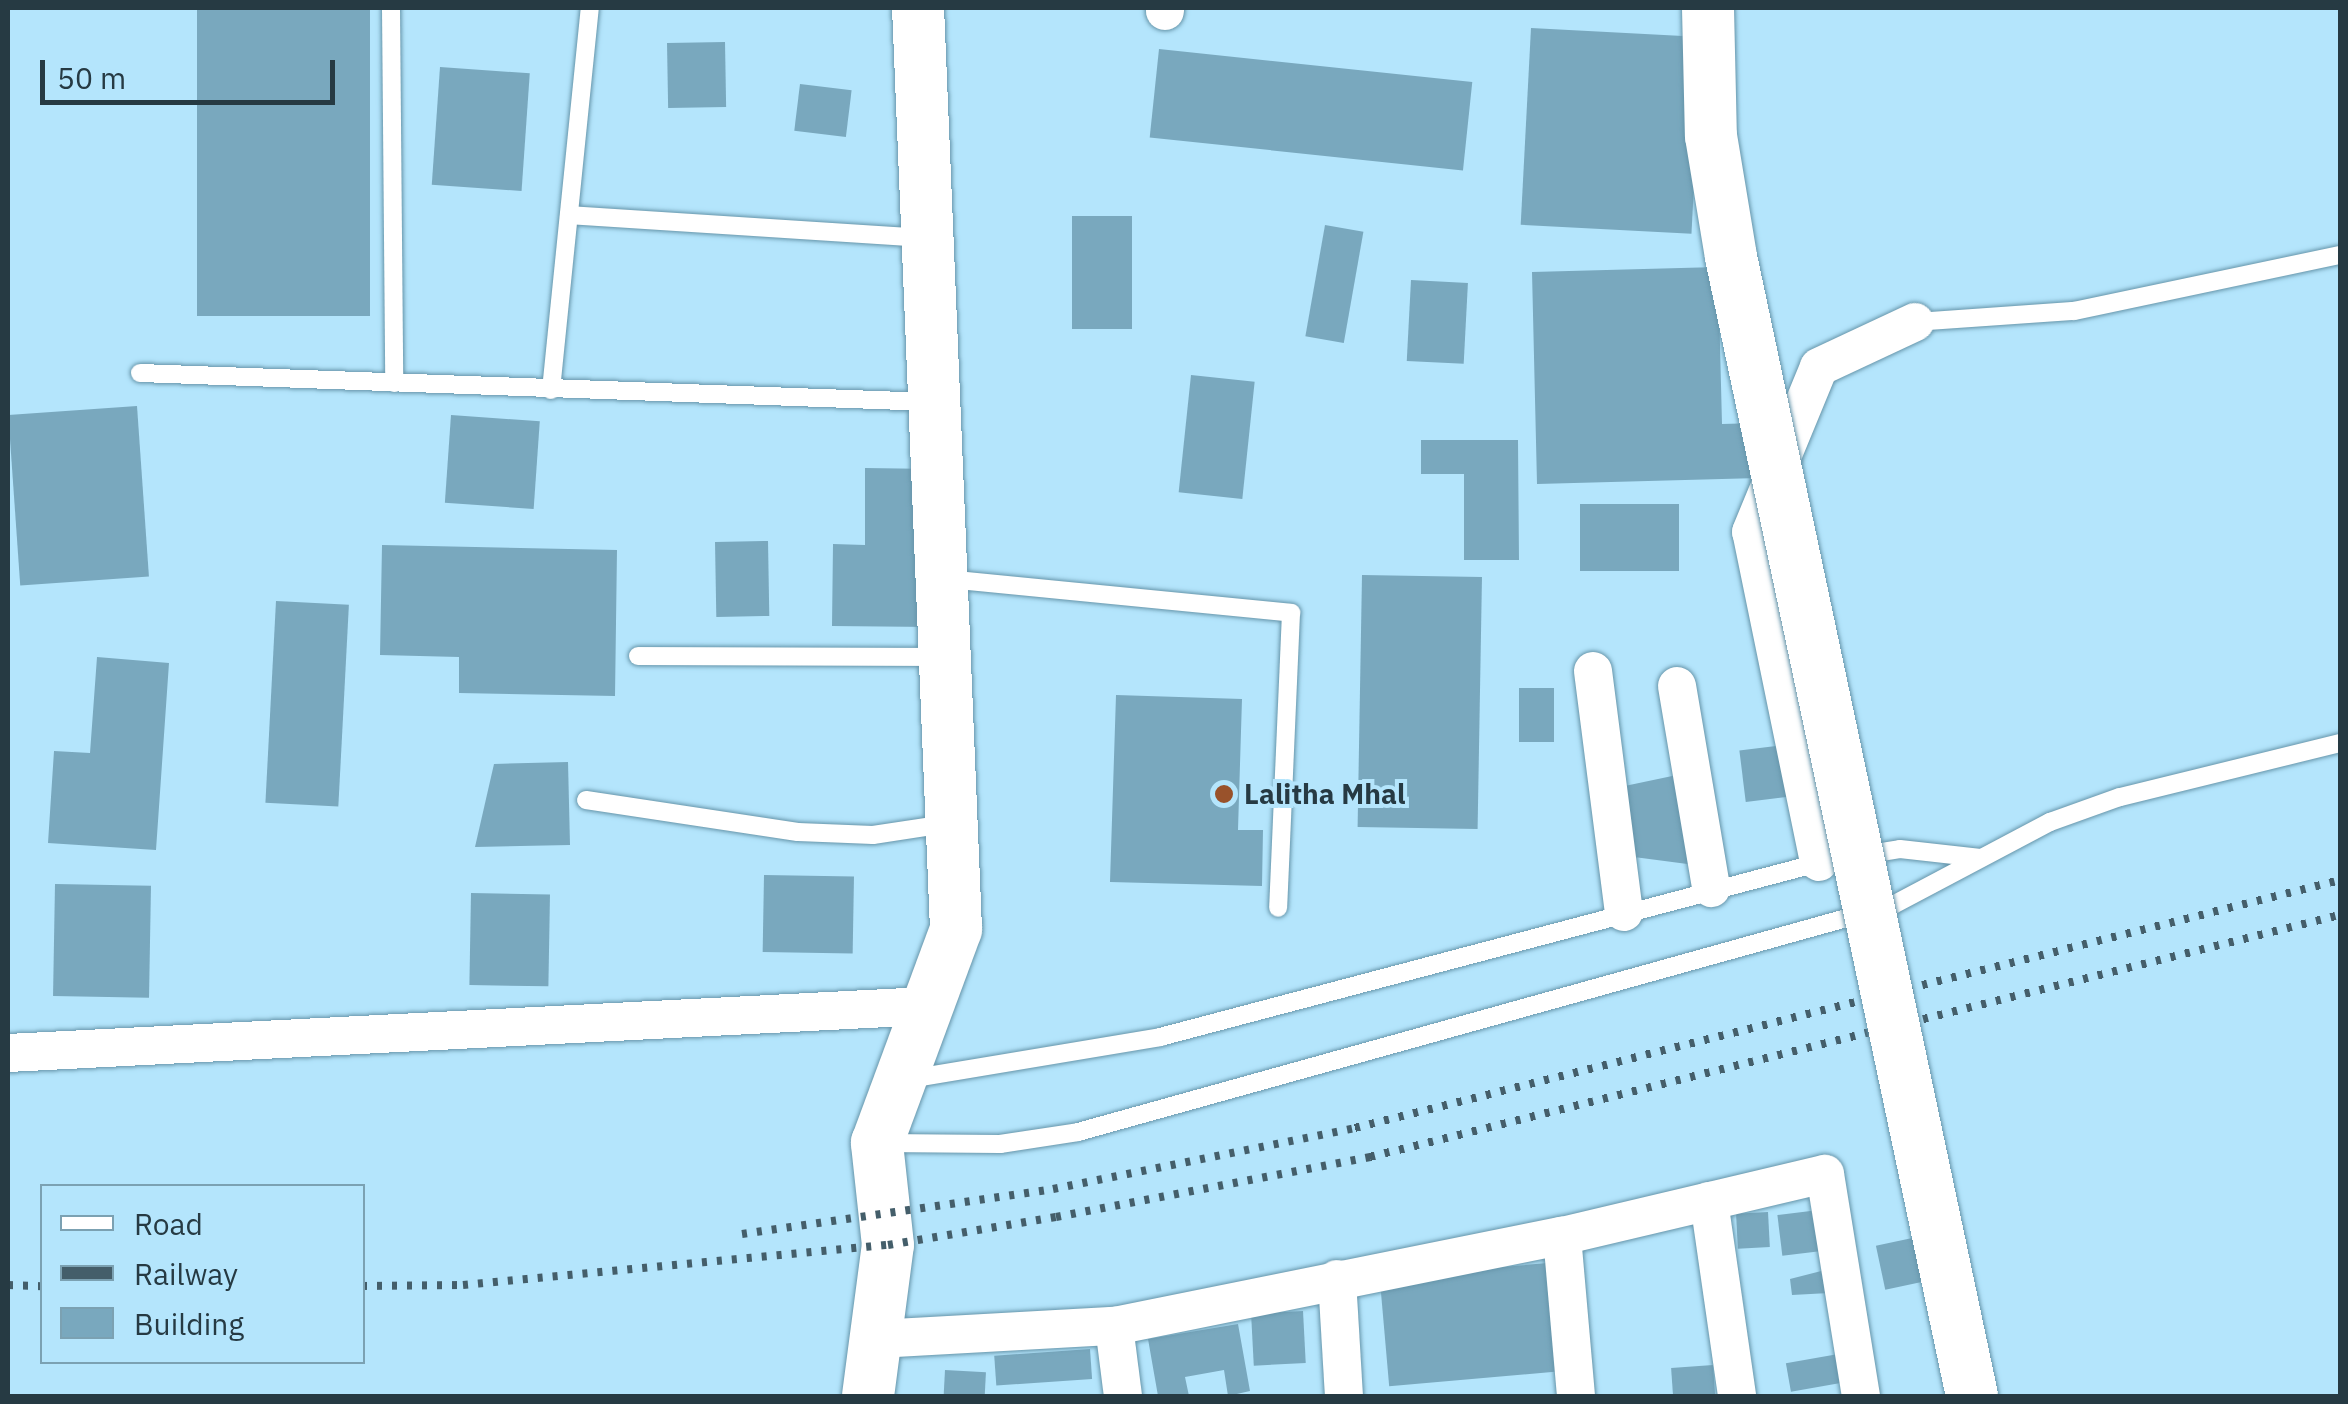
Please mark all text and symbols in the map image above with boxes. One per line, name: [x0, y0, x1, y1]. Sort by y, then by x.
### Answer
scale bar: [45, 40, 340, 102]
text: 50 m: [57, 58, 126, 97]
place label: Lalitha Mhal: [1244, 777, 1405, 811]
marker: Lalitha Mhal: [1213, 783, 1235, 805]
legend: [40, 1184, 365, 1364]
text: Road: [134, 1204, 203, 1243]
text: Railway: [134, 1254, 238, 1293]
text: Building: [134, 1304, 244, 1343]

